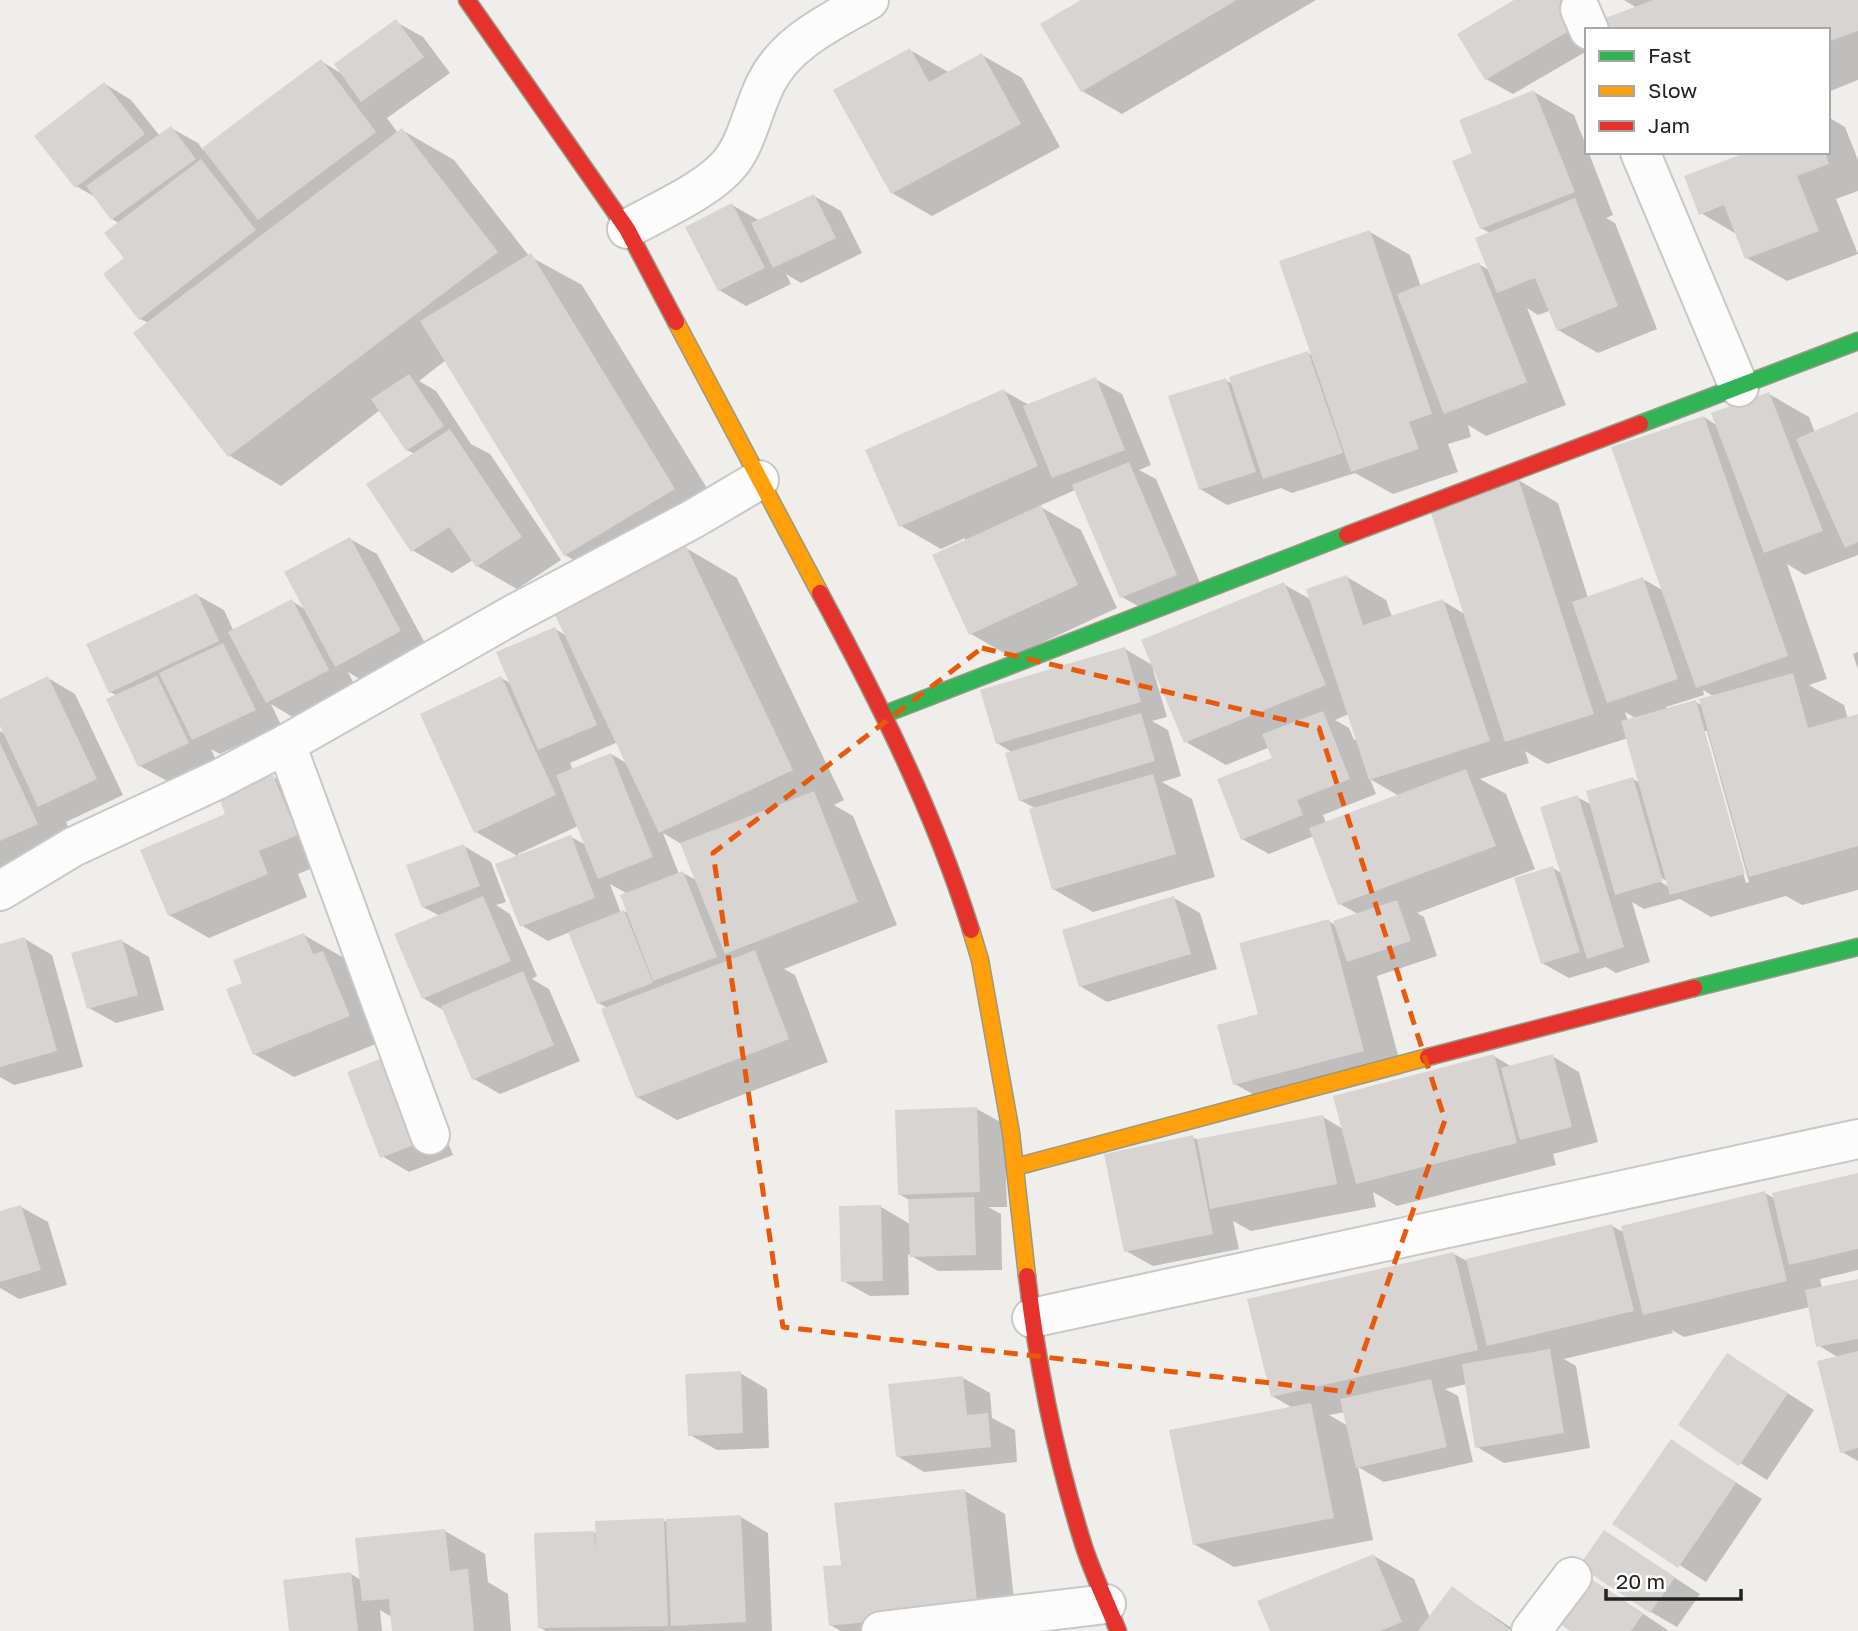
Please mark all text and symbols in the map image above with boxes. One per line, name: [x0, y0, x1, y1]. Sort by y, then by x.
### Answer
legend: [1585, 28, 1830, 154]
text: Fast: [1648, 42, 1691, 68]
text: Slow: [1648, 77, 1697, 103]
text: Jam: [1648, 112, 1690, 138]
scale bar: [1606, 1558, 1741, 1602]
text: 20 m: [1616, 1568, 1665, 1594]

